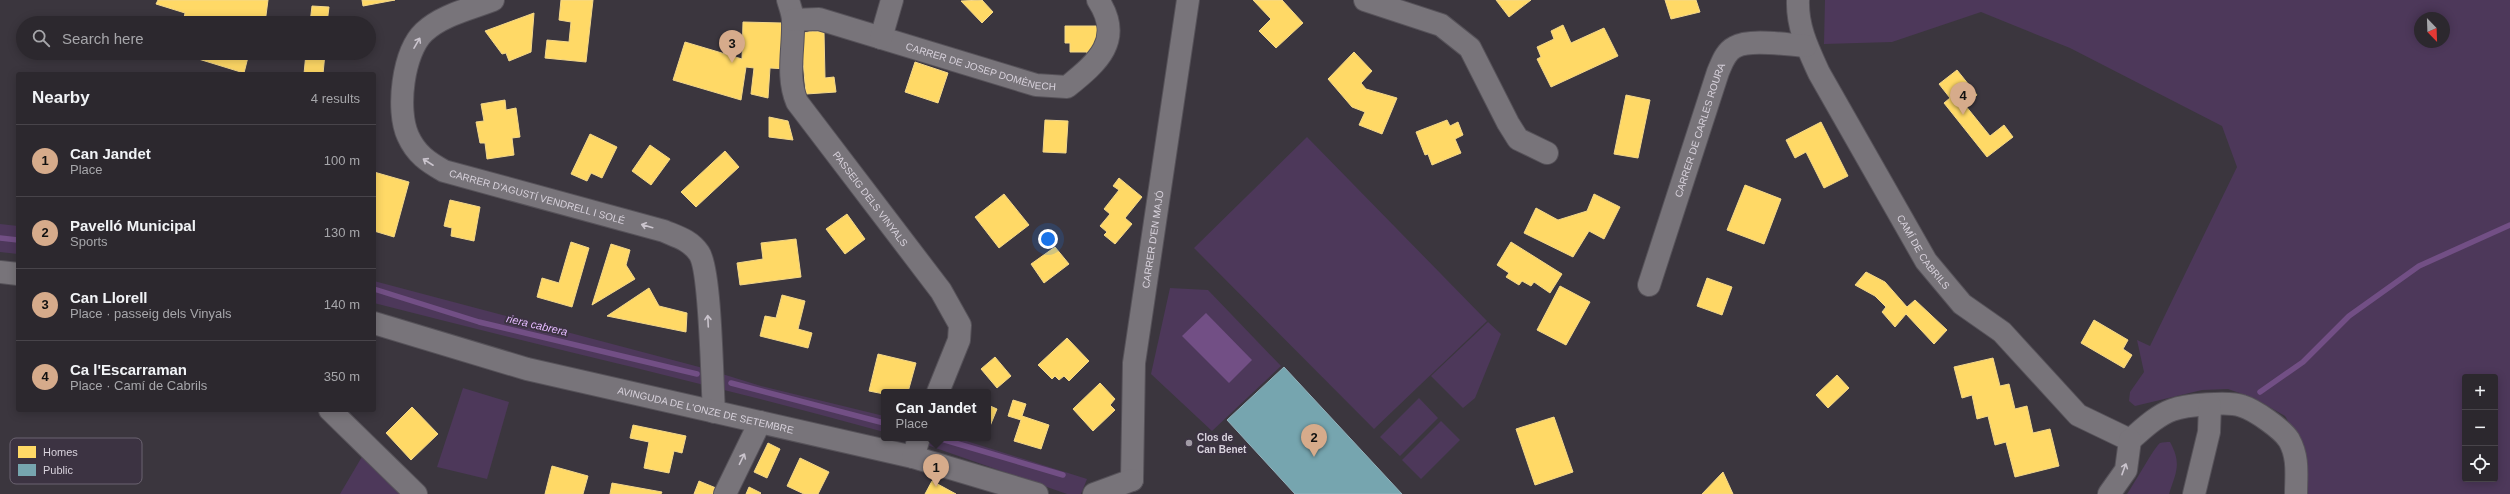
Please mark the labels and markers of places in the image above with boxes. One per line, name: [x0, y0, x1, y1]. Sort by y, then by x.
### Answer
pin: 3: [719, 30, 745, 63]
pin: 4: [1950, 82, 1976, 115]
pin: 2: [1301, 424, 1327, 457]
place label: Clos de Can Benet: [1197, 432, 1247, 455]
marker: Clos de Can Benet: [1184, 438, 1194, 448]
pin: 1: [923, 454, 949, 487]

